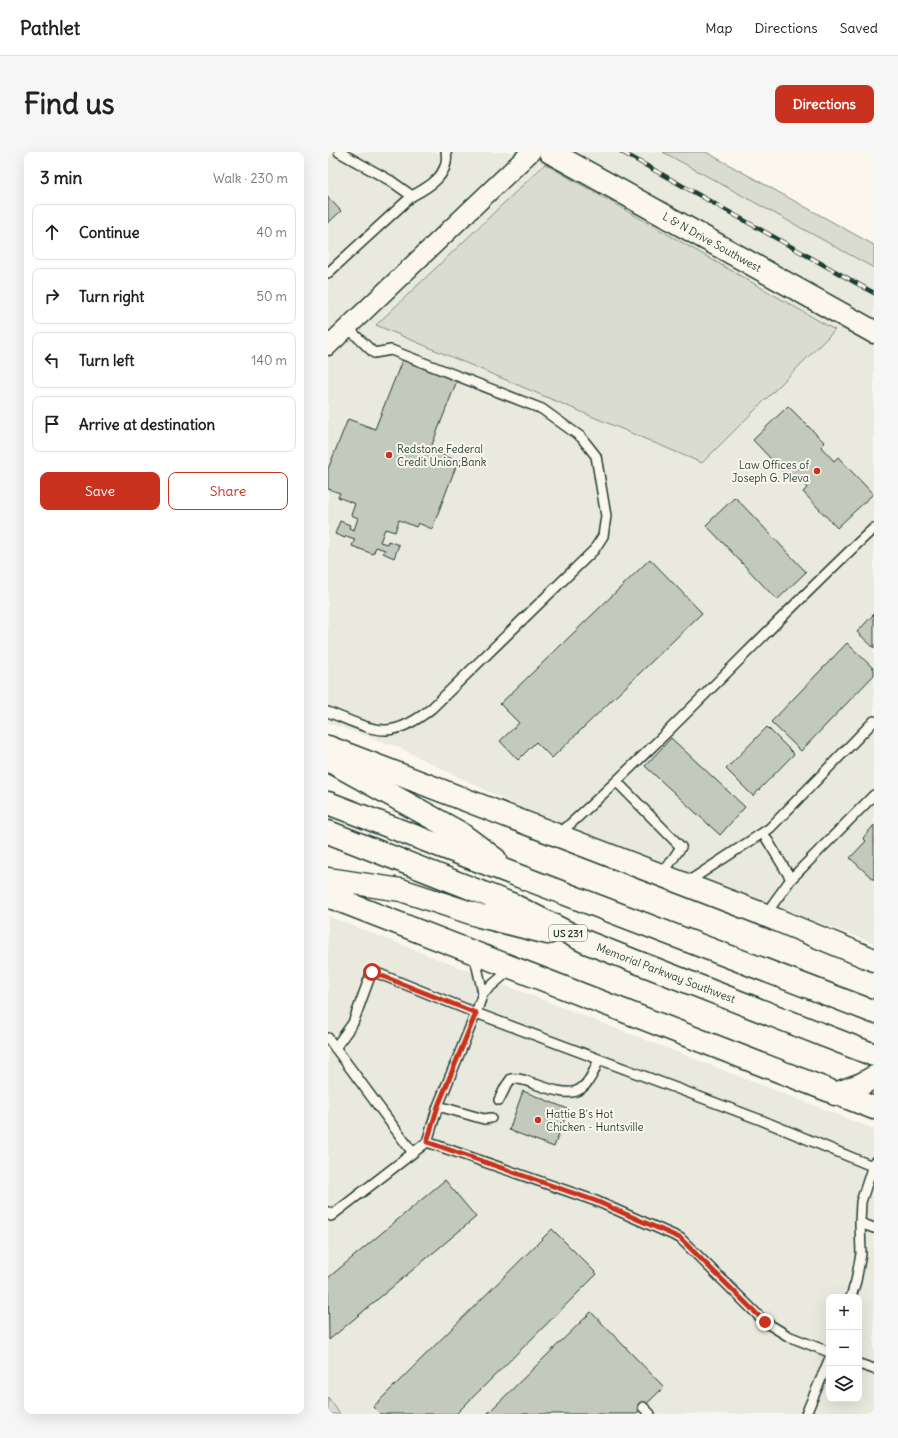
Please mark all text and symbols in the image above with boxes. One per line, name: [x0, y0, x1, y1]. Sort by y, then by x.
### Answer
text: Pathlet: [20, 16, 80, 40]
text: Map: [705, 19, 732, 37]
text: Directions: [754, 19, 818, 37]
text: Saved: [840, 19, 878, 37]
button: Directions: [775, 85, 874, 123]
text: Find us: [24, 86, 115, 122]
text: 3 min: [40, 167, 82, 189]
text: Walk · 230 m: [213, 170, 288, 187]
street label: L & N Drive Southwest: [660, 209, 764, 275]
icon: ahead: [41, 221, 63, 243]
text: Continue: [79, 223, 140, 242]
text: 40 m: [256, 224, 287, 241]
icon: right: [41, 285, 63, 307]
text: Turn right: [79, 287, 144, 306]
text: 50 m: [256, 288, 287, 305]
icon: left: [41, 349, 63, 371]
text: Turn left: [79, 351, 134, 370]
text: 140 m: [251, 352, 287, 369]
icon: arrive: [41, 413, 63, 435]
text: Arrive at destination: [79, 415, 215, 434]
place label: Redstone Federal Credit Union;Bank: [397, 442, 487, 469]
marker: Redstone Federal Credit Union;Bank: [384, 450, 394, 460]
place label: Law Offices of Joseph G. Pleva: [732, 458, 809, 485]
marker: Law Offices of Joseph G. Pleva: [812, 466, 822, 476]
button: Save: [40, 472, 160, 510]
button: Share: [168, 472, 288, 510]
road number: US 231: [549, 925, 587, 941]
street label: Memorial Parkway Southwest: [595, 940, 738, 1006]
route start: [363, 963, 381, 981]
place label: Hattie B's Hot Chicken - Huntsville: [546, 1107, 643, 1134]
marker: Hattie B's Hot Chicken - Huntsville: [533, 1115, 543, 1125]
map controls: [826, 1294, 862, 1402]
button: +: [826, 1294, 862, 1330]
route end: [756, 1313, 774, 1331]
button: −: [826, 1330, 862, 1366]
button: layers: [826, 1366, 862, 1402]

